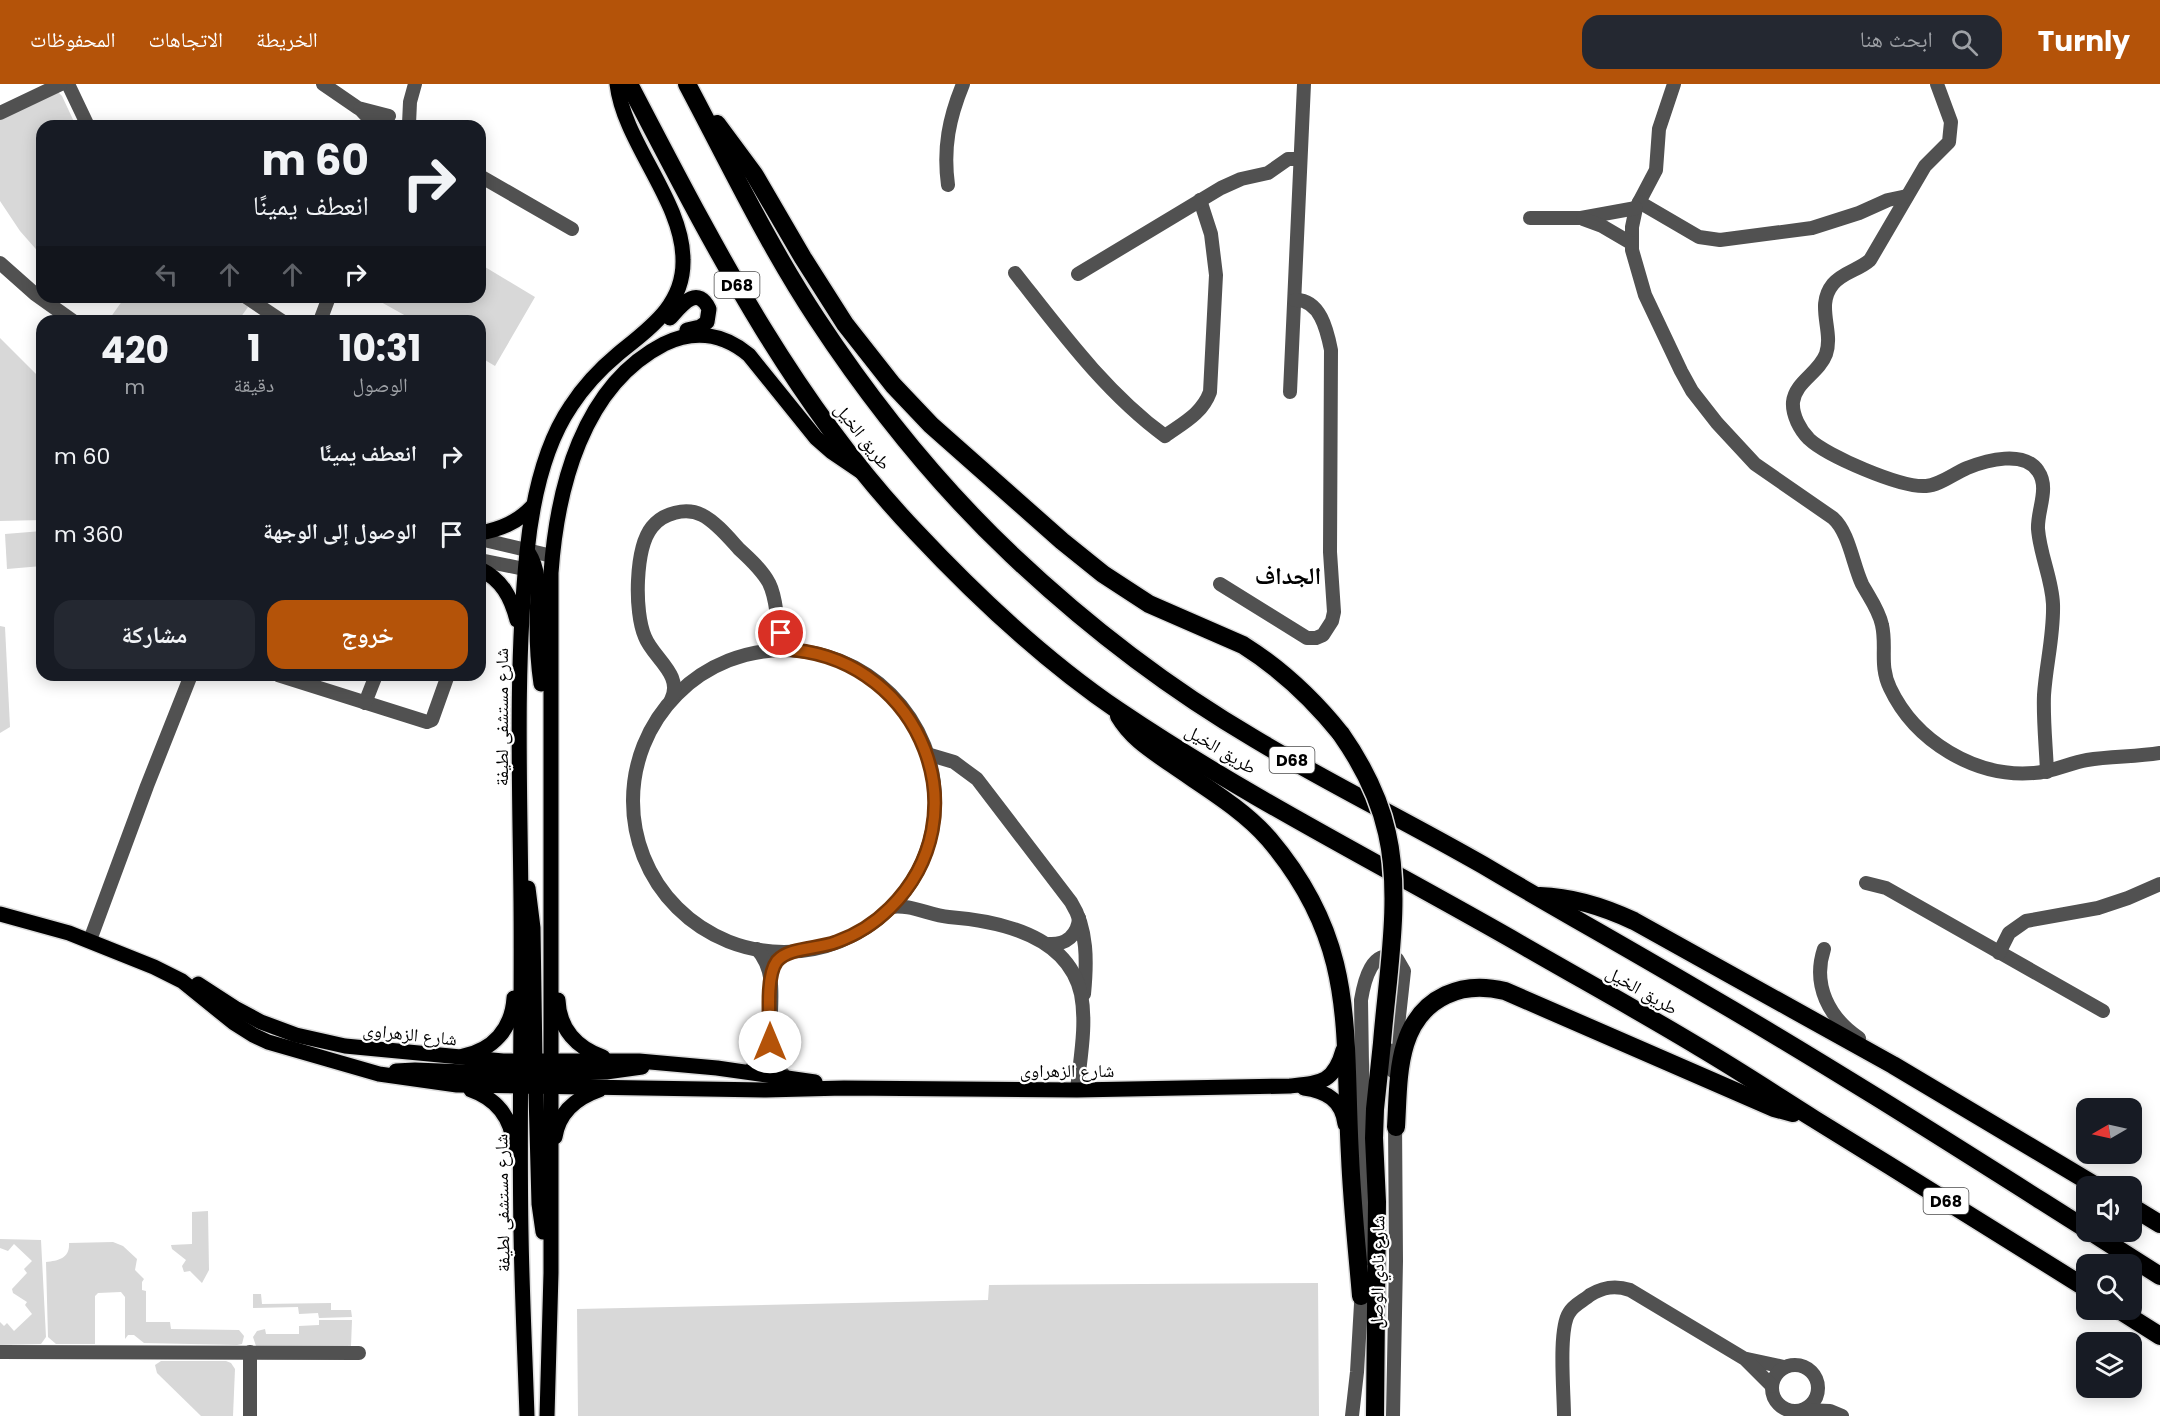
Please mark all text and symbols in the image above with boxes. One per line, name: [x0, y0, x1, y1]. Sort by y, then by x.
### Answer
search box: [1582, 15, 2002, 69]
text: Turnly: [2038, 22, 2130, 61]
text: ابحث هنا: [1860, 24, 1933, 55]
text: المحفوظات: [30, 25, 115, 54]
text: الاتجاهات: [148, 25, 223, 54]
text: الخريطة: [256, 25, 318, 54]
icon: search: [1948, 26, 1981, 59]
text: 60 m: [261, 131, 369, 190]
icon: right: [390, 144, 468, 222]
text: انعطف يمينًا: [253, 187, 369, 224]
icon: left: [150, 258, 183, 291]
icon: ahead: [213, 258, 246, 291]
icon: ahead: [276, 258, 309, 291]
icon: right: [339, 258, 372, 291]
road number: D68: [714, 272, 760, 298]
text: 1: [247, 323, 261, 374]
text: 10:31: [339, 323, 421, 374]
text: 420: [101, 325, 169, 376]
text: دقيقة: [234, 371, 274, 399]
text: الوصول: [352, 371, 408, 399]
text: m: [125, 373, 145, 401]
street label: طريق الخيل: [829, 397, 897, 475]
text: انعطف يمينًا: [319, 438, 417, 469]
icon: right: [435, 440, 468, 473]
text: 60 m: [54, 441, 110, 472]
text: الوصول إلى الوجهة: [263, 516, 417, 547]
icon: arrive: [435, 518, 468, 551]
text: 360 m: [54, 519, 123, 550]
district label: الجداف: [1255, 559, 1321, 592]
button: مشاركة: [54, 600, 255, 669]
button: خروج: [267, 600, 468, 669]
pin: [755, 607, 806, 658]
icon: arrive: [764, 616, 797, 649]
street label: شارع مستشفى لطيفة: [489, 648, 514, 786]
street label: طريق الخيل: [1181, 718, 1261, 780]
road number: D68: [1270, 747, 1314, 773]
street label: طريق الخيل: [1602, 959, 1682, 1021]
position arrow: [738, 1010, 802, 1074]
street label: شارع الزهراوى: [362, 1017, 458, 1051]
street label: شارع الزهراوى: [1020, 1058, 1114, 1083]
north arrow: [2076, 1098, 2142, 1164]
map controls: [2076, 1098, 2142, 1398]
street label: شارع مستشفى لطيفة: [488, 1134, 516, 1272]
button: sound: [2076, 1176, 2142, 1242]
road number: D68: [1924, 1188, 1968, 1214]
street label: شارع نادي الوصل: [1364, 1215, 1393, 1329]
button: search: [2076, 1254, 2142, 1320]
button: layers: [2076, 1332, 2142, 1398]

